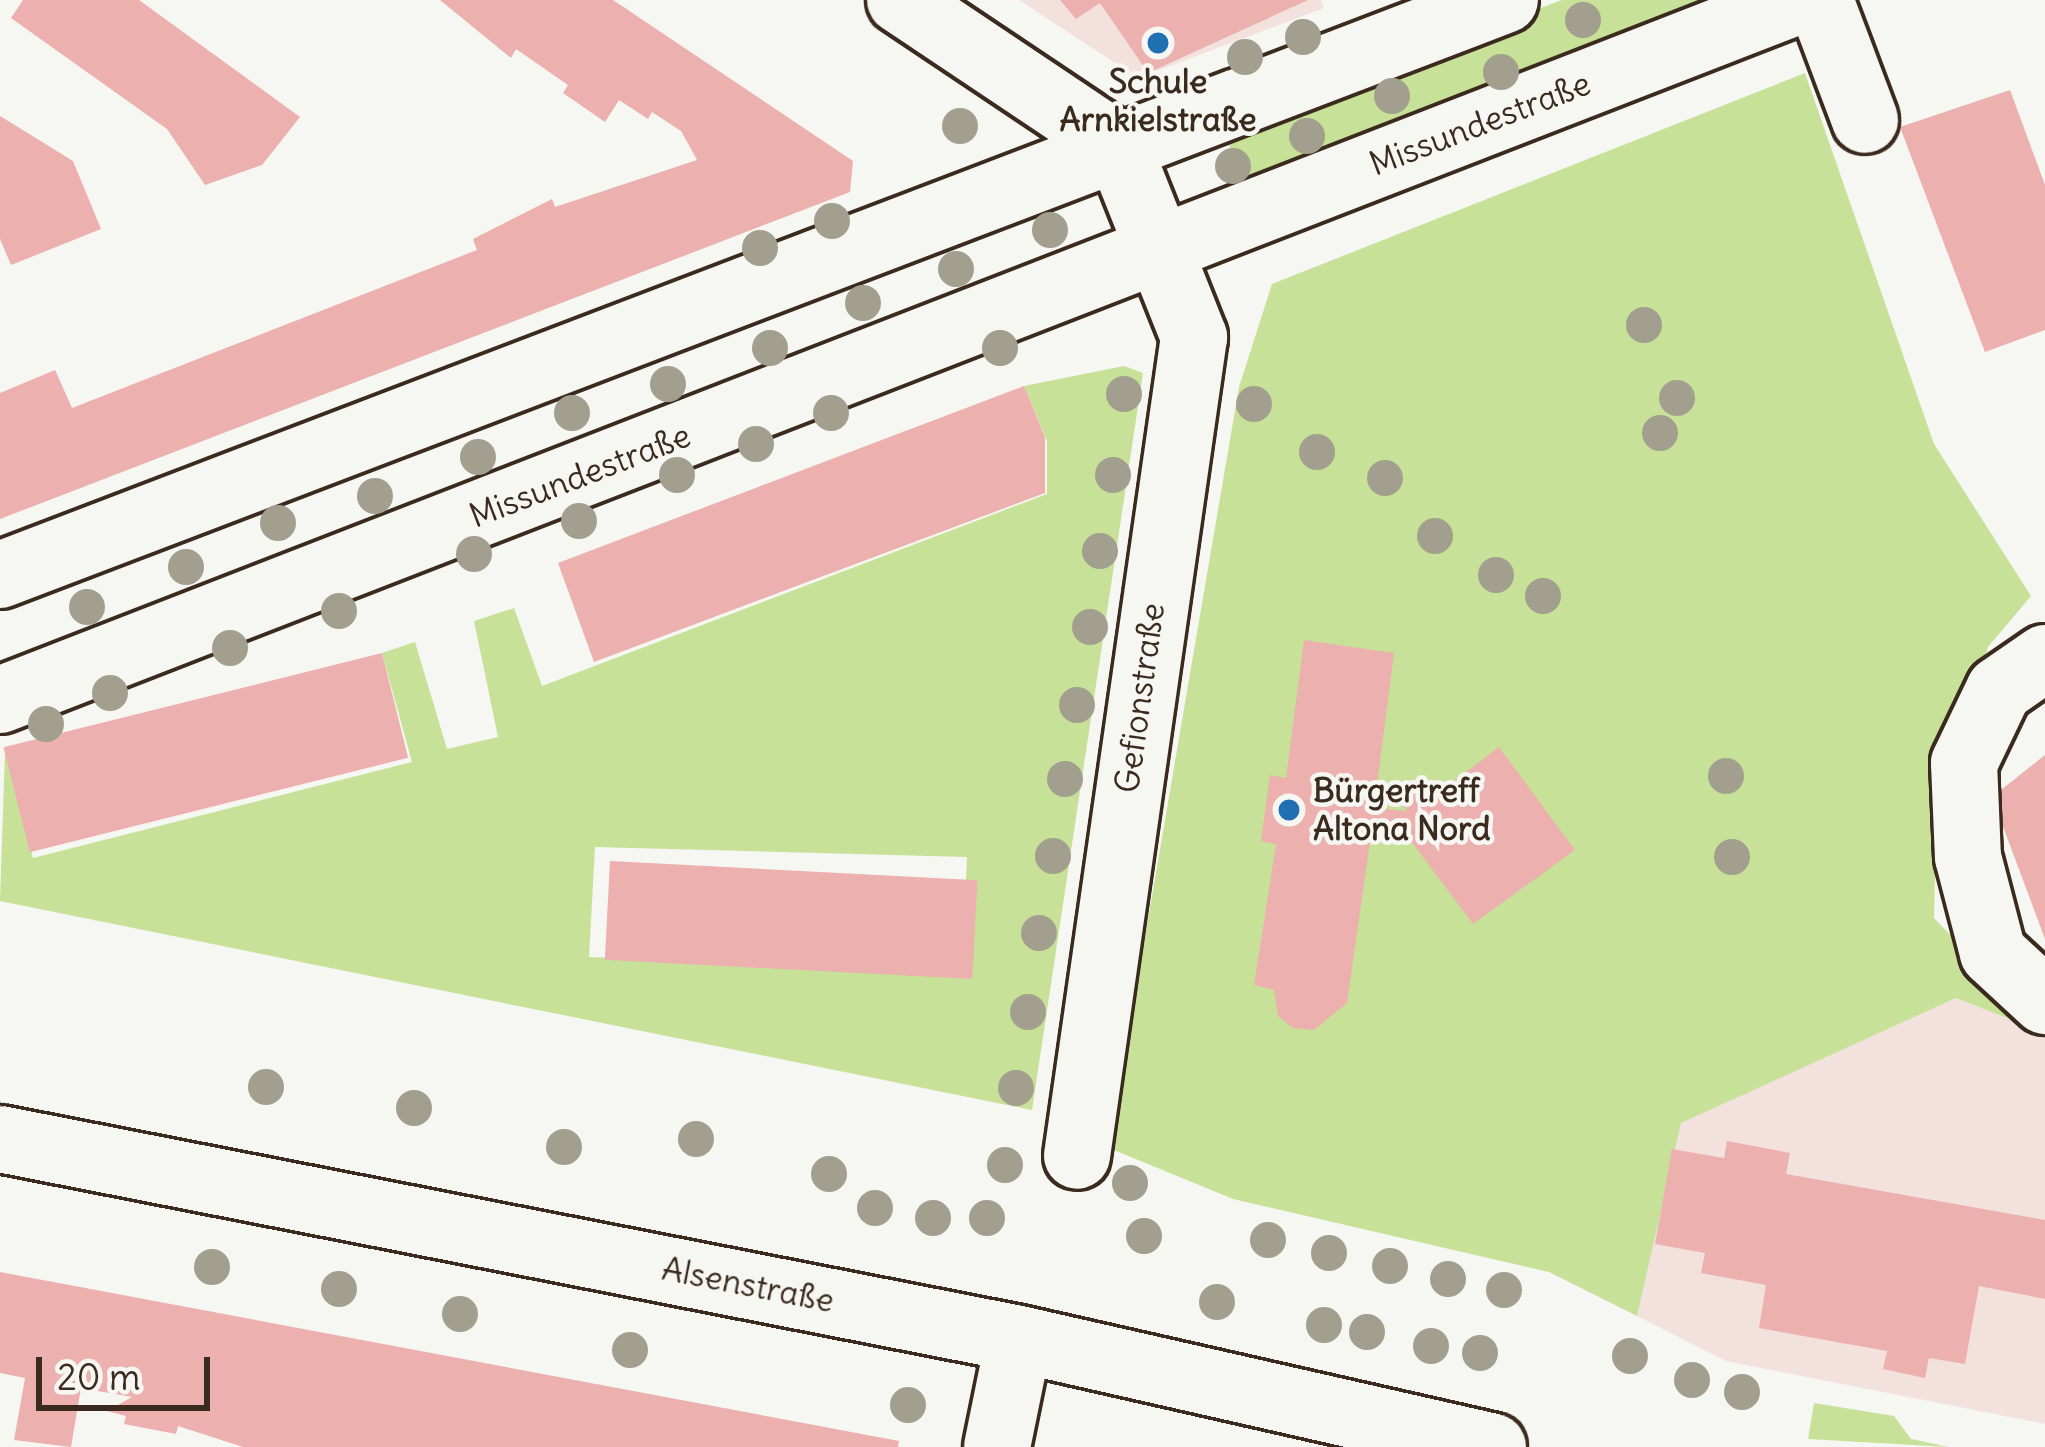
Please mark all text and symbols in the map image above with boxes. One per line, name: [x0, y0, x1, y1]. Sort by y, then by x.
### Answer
marker: Schule Arnkielstraße: [1145, 30, 1171, 56]
place label: Schule Arnkielstraße: [1060, 62, 1256, 140]
street label: Missundestraße: [1364, 64, 1596, 184]
street label: Missundestraße: [464, 416, 696, 536]
street label: Gefionstraße: [1107, 601, 1173, 795]
place label: Bürgertreff Altona Nord: [1313, 771, 1491, 849]
marker: Bürgertreff Altona Nord: [1276, 797, 1302, 823]
street label: Alsenstraße: [659, 1249, 837, 1321]
scale bar: [42, 1333, 216, 1407]
text: 20 m: [57, 1355, 141, 1400]

